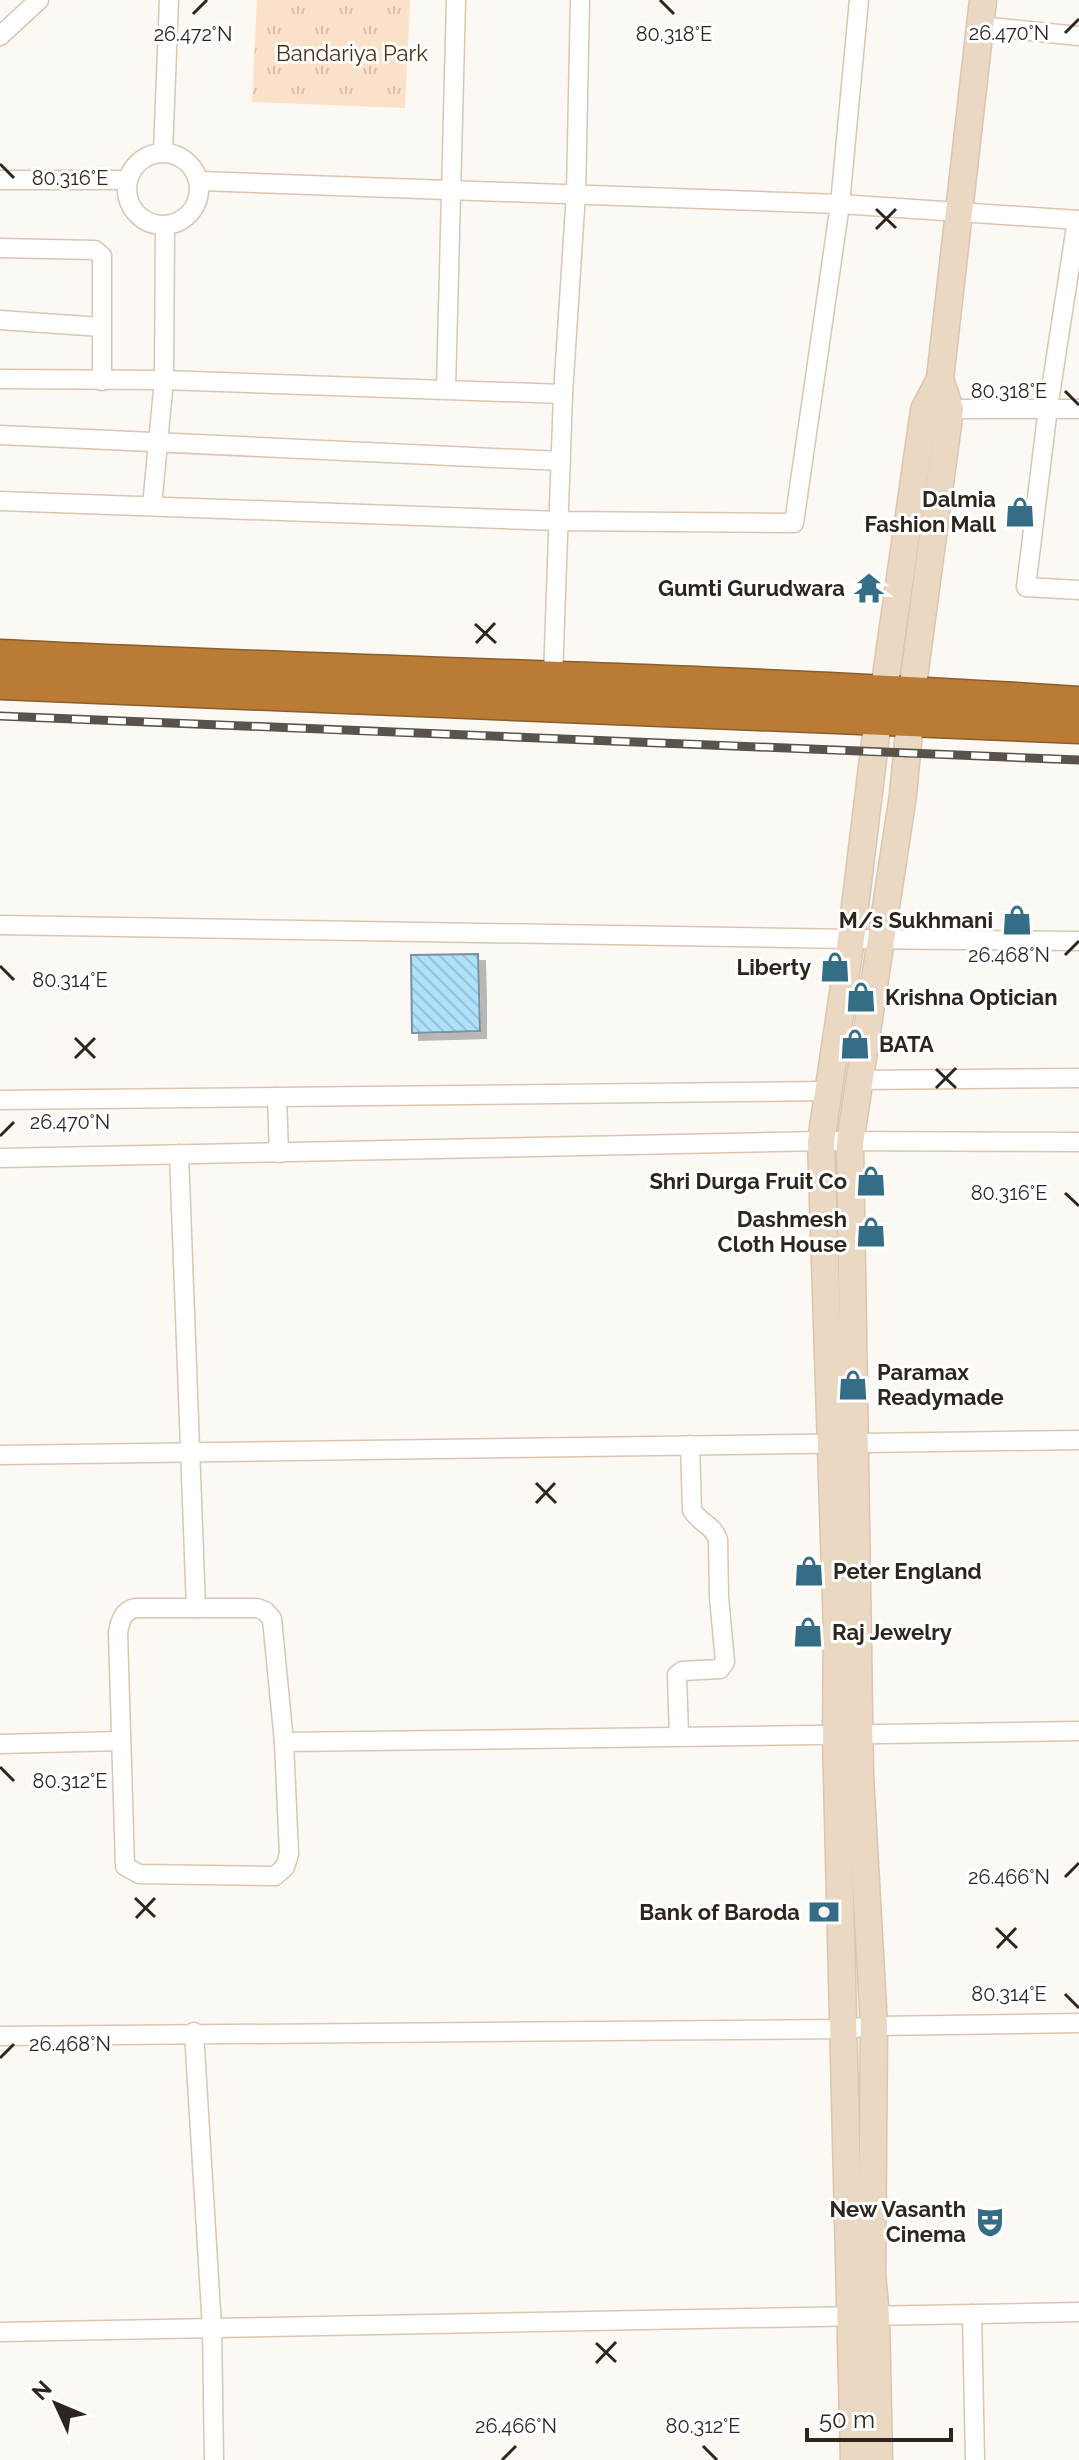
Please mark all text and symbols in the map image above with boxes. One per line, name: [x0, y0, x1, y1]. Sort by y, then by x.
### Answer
text: 26.470°N: [969, 21, 1049, 45]
text: 26.472°N: [154, 22, 232, 46]
text: 80.318°E: [636, 22, 712, 46]
park label: Bandariya Park: [276, 40, 428, 66]
text: 80.316°E: [32, 166, 108, 190]
text: 80.318°E: [971, 379, 1047, 403]
place label: Dalmia Fashion Mall: [865, 486, 997, 537]
shop icon: Dalmia Fashion Mall: [1003, 495, 1037, 529]
temple icon: Gumti Gurudwara: [852, 571, 886, 605]
place label: Gumti Gurudwara: [658, 575, 845, 601]
shop icon: M/s Sukhmani: [1000, 903, 1034, 937]
place label: M/s Sukhmani: [839, 907, 993, 933]
text: 26.468°N: [968, 943, 1050, 967]
shop icon: Liberty: [818, 950, 852, 984]
place label: Liberty: [736, 954, 811, 980]
text: 80.314°E: [32, 968, 108, 992]
shop icon: Krishna Optician: [844, 980, 878, 1014]
place label: Krishna Optician: [885, 984, 1058, 1010]
shop icon: BATA: [838, 1027, 872, 1061]
place label: BATA: [879, 1031, 934, 1057]
text: 26.470°N: [30, 1110, 110, 1134]
shop icon: Shri Durga Fruit Co: [854, 1164, 888, 1198]
place label: Shri Durga Fruit Co: [649, 1168, 847, 1194]
text: 80.316°E: [971, 1181, 1047, 1205]
place label: Dashmesh Cloth House: [718, 1206, 847, 1257]
shop icon: Dashmesh Cloth House: [854, 1215, 888, 1249]
place label: Paramax Readymade: [877, 1359, 1004, 1410]
shop icon: Paramax Readymade: [836, 1368, 870, 1402]
shop icon: Peter England: [792, 1554, 826, 1588]
place label: Peter England: [833, 1558, 982, 1584]
shop icon: Raj Jewelry: [791, 1615, 825, 1649]
place label: Raj Jewelry: [832, 1619, 952, 1645]
text: 80.312°E: [33, 1769, 107, 1793]
text: 26.466°N: [968, 1865, 1050, 1889]
bank icon: Bank of Baroda: [807, 1895, 841, 1929]
place label: Bank of Baroda: [639, 1899, 800, 1925]
text: 80.314°E: [971, 1982, 1047, 2006]
text: 26.468°N: [29, 2032, 111, 2056]
place label: New Vasanth Cinema: [829, 2196, 966, 2247]
theatre icon: New Vasanth Cinema: [973, 2205, 1007, 2239]
north arrow: [16, 2364, 96, 2444]
text: N: [26, 2375, 57, 2405]
scale bar: [807, 2392, 951, 2442]
text: 50 m: [819, 2405, 875, 2434]
text: 26.466°N: [475, 2414, 557, 2438]
text: 80.312°E: [666, 2414, 740, 2438]

